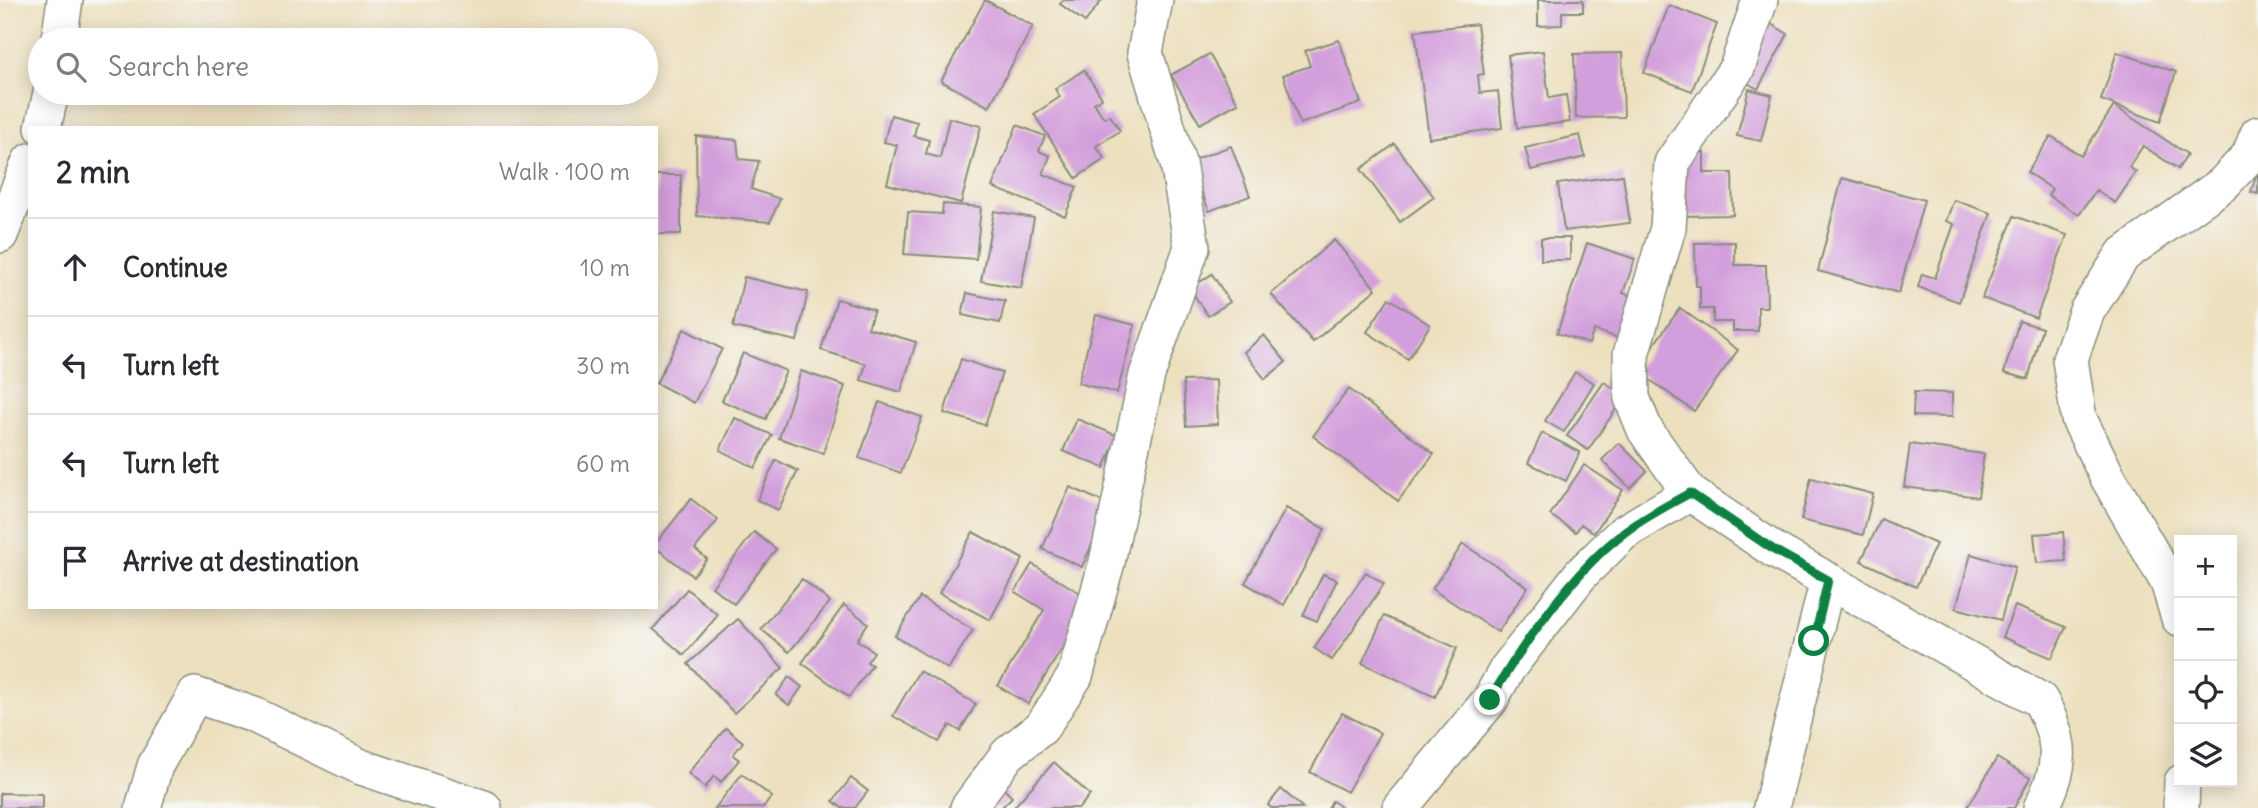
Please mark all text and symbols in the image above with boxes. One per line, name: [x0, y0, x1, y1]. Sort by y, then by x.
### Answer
search box: [28, 28, 658, 105]
icon: search: [52, 48, 90, 86]
text: Search here: [108, 50, 249, 83]
text: 2 min: [56, 153, 130, 191]
text: Walk · 100 m: [499, 157, 630, 186]
icon: ahead: [56, 248, 94, 286]
text: Continue: [123, 251, 228, 284]
text: 10 m: [580, 253, 630, 282]
icon: left: [56, 346, 94, 384]
text: Turn left: [123, 349, 219, 382]
text: 30 m: [576, 351, 630, 380]
icon: left: [56, 444, 94, 482]
text: Turn left: [123, 447, 219, 480]
text: 60 m: [576, 449, 630, 478]
map controls: [2174, 535, 2237, 787]
button: +: [2174, 535, 2237, 598]
icon: arrive: [56, 542, 94, 580]
text: Arrive at destination: [123, 545, 359, 578]
button: −: [2174, 598, 2237, 661]
route start: [1798, 625, 1829, 656]
button: locate: [2174, 661, 2237, 724]
route end: [1474, 684, 1505, 715]
button: layers: [2174, 724, 2237, 787]

